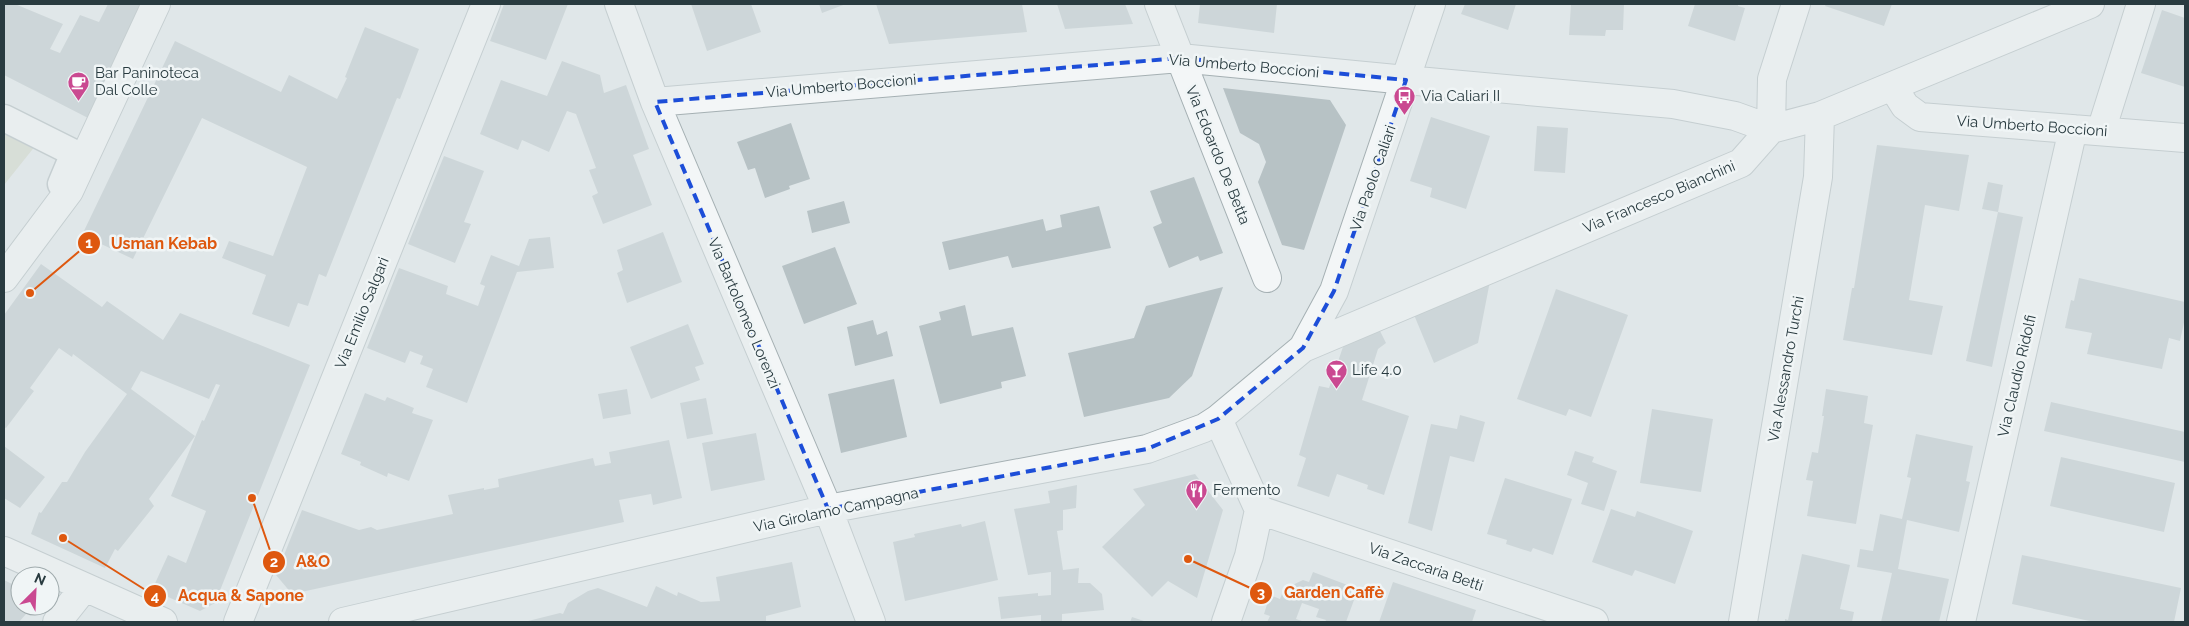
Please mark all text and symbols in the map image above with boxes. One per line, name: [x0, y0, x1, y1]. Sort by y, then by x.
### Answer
street label: Via Umberto Boccioni: [1168, 50, 1320, 82]
place label: Bar Paninoteca Dal Colle: [95, 64, 199, 99]
cafe icon: Bar Paninoteca Dal Colle: [67, 70, 91, 101]
street label: Via Umberto Boccioni: [765, 70, 917, 102]
street label: Via Edoardo De Betta: [1182, 83, 1254, 227]
bus stop icon: Via Caliari II: [1393, 84, 1417, 115]
place label: Via Caliari II: [1421, 87, 1500, 105]
street label: Via Umberto Boccioni: [1956, 112, 2108, 140]
street label: Via Paolo Caliari: [1346, 123, 1400, 233]
street label: Via Francesco Bianchini: [1580, 157, 1738, 237]
callout: Usman Kebab: [76, 228, 228, 259]
text: 1: [85, 234, 93, 252]
text: Usman Kebab: [111, 234, 217, 253]
street label: Via Bartolomeo Lorenzi: [704, 235, 784, 391]
street label: Via Emilio Salgari: [331, 254, 393, 372]
street label: Via Alessandro Turchi: [1764, 294, 1808, 444]
street label: Via Claudio Ridolfi: [1994, 313, 2040, 439]
bar icon: Life 4.0: [1324, 358, 1348, 389]
place label: Life 4.0: [1352, 361, 1402, 379]
restaurant icon: Fermento: [1185, 478, 1209, 509]
place label: Fermento: [1213, 481, 1281, 499]
street label: Via Girolamo Campagna: [752, 484, 920, 536]
street label: Via Zaccaria Betti: [1366, 539, 1486, 595]
callout: A&O: [261, 546, 340, 577]
text: A&O: [296, 552, 330, 571]
text: 2: [270, 553, 278, 571]
north arrow: [10, 566, 60, 616]
text: N: [32, 570, 48, 589]
callout: Garden Caffè: [1248, 577, 1394, 608]
callout: Acqua & Sapone: [143, 580, 314, 611]
text: Garden Caffè: [1284, 583, 1385, 602]
text: 3: [1257, 584, 1265, 602]
text: Acqua & Sapone: [178, 586, 304, 605]
text: 4: [151, 587, 160, 605]

